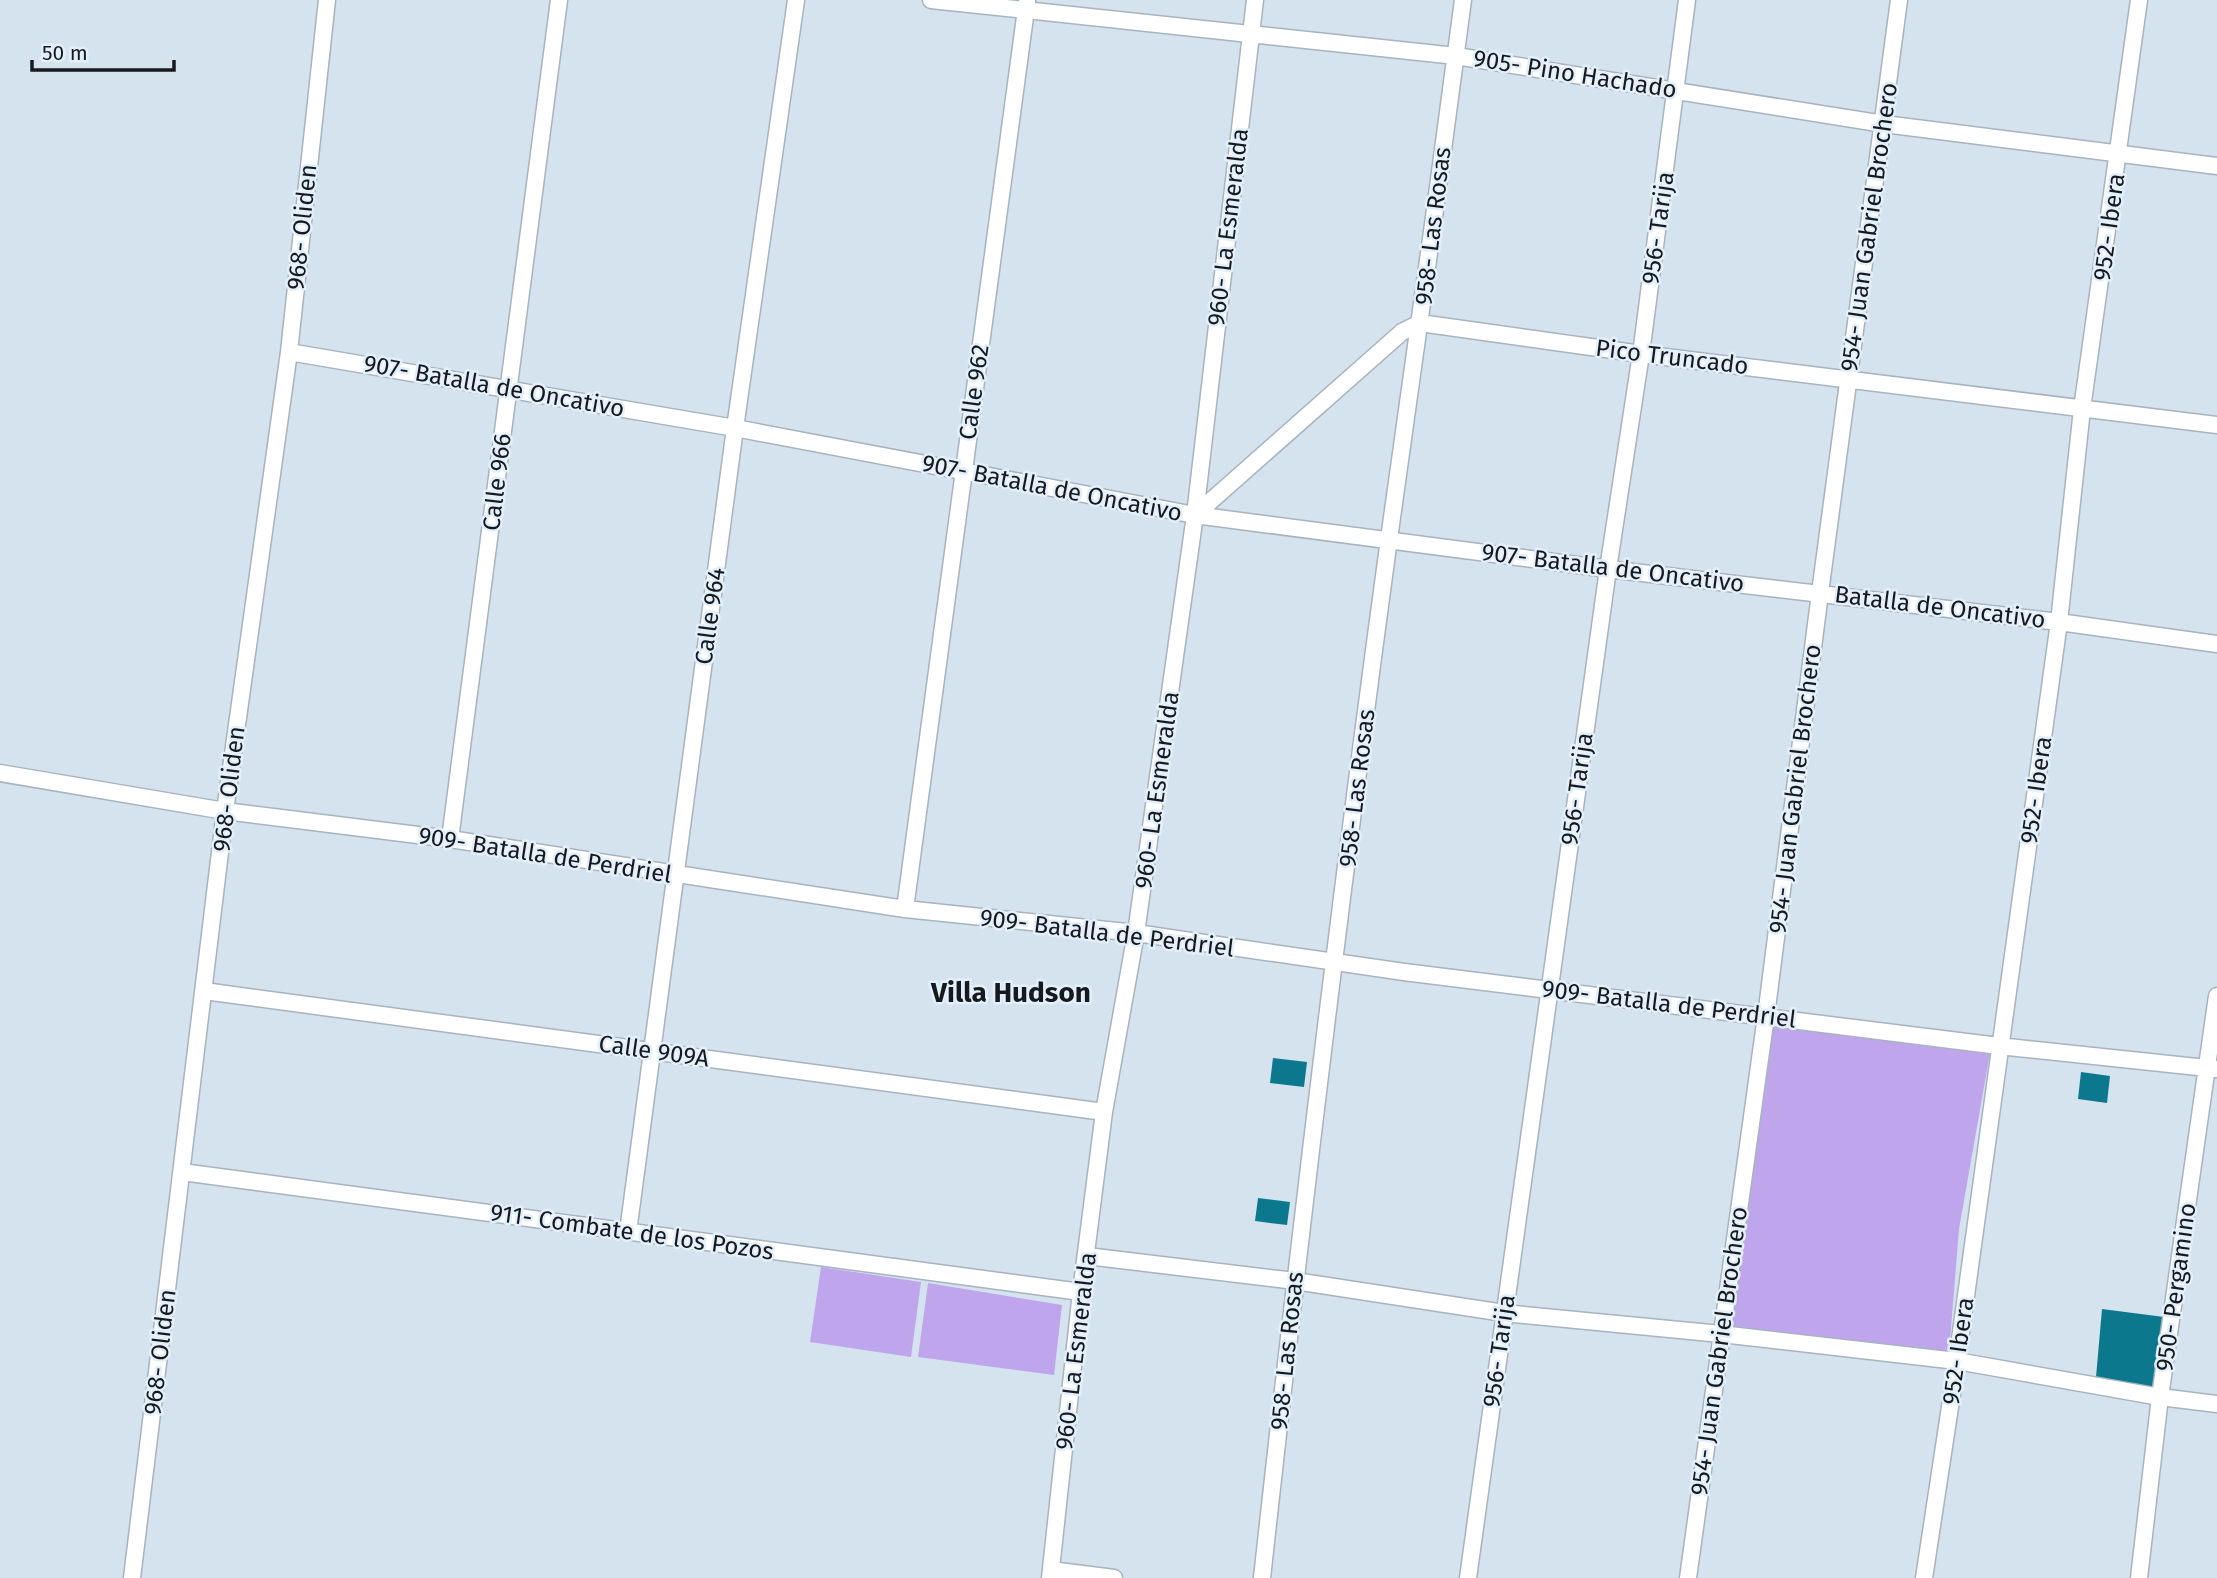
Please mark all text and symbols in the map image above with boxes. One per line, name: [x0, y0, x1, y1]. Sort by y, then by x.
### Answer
scale bar: [32, 28, 173, 72]
text: 50 m: [42, 40, 88, 66]
street label: 905- Pino Hachado: [1471, 44, 1679, 104]
street label: 954- Juan Gabriel Brochero: [1835, 81, 1903, 373]
street label: 960- La Esmeralda: [1202, 126, 1254, 328]
street label: 958- Las Rosas: [1409, 145, 1457, 307]
street label: 968- Oliden: [281, 163, 323, 291]
street label: 956- Tarija: [1636, 170, 1680, 286]
street label: 952- Ibera: [2088, 171, 2130, 283]
street label: Pico Truncado: [1594, 334, 1750, 380]
street label: Calle 962: [953, 342, 995, 442]
street label: 907- Batalla de Oncativo: [361, 349, 627, 423]
street label: Calle 966: [477, 432, 517, 532]
street label: 907- Batalla de Oncativo: [920, 449, 1184, 527]
street label: 907- Batalla de Oncativo: [1480, 538, 1746, 598]
street label: Calle 964: [689, 566, 731, 666]
street label: Batalla de Oncativo: [1833, 580, 2047, 634]
street label: 954- Juan Gabriel Brochero: [1763, 643, 1827, 935]
street label: 960- La Esmeralda: [1129, 689, 1185, 891]
street label: 958- Las Rosas: [1333, 707, 1381, 869]
street label: 968- Oliden: [207, 724, 251, 854]
street label: 956- Tarija: [1555, 731, 1599, 847]
street label: 952- Ibera: [2015, 734, 2057, 846]
street label: 909- Batalla de Perdriel: [416, 821, 674, 889]
street label: 909- Batalla de Perdriel: [978, 904, 1236, 962]
street label: 909- Batalla de Perdriel: [1540, 975, 1798, 1033]
district label: Villa Hudson: [930, 976, 1091, 1009]
street label: Calle 909A: [597, 1029, 711, 1073]
street label: 911- Combate de los Pozos: [489, 1198, 775, 1266]
street label: 950- Pergamino: [2150, 1201, 2202, 1373]
street label: 954- Juan Gabriel Brochero: [1685, 1205, 1753, 1497]
street label: 960- La Esmeralda: [1050, 1250, 1102, 1452]
street label: 958- Las Rosas: [1265, 1270, 1309, 1432]
street label: 968- Oliden: [138, 1287, 182, 1417]
street label: 956- Tarija: [1477, 1293, 1521, 1409]
street label: 952- Ibera: [1937, 1295, 1979, 1407]

